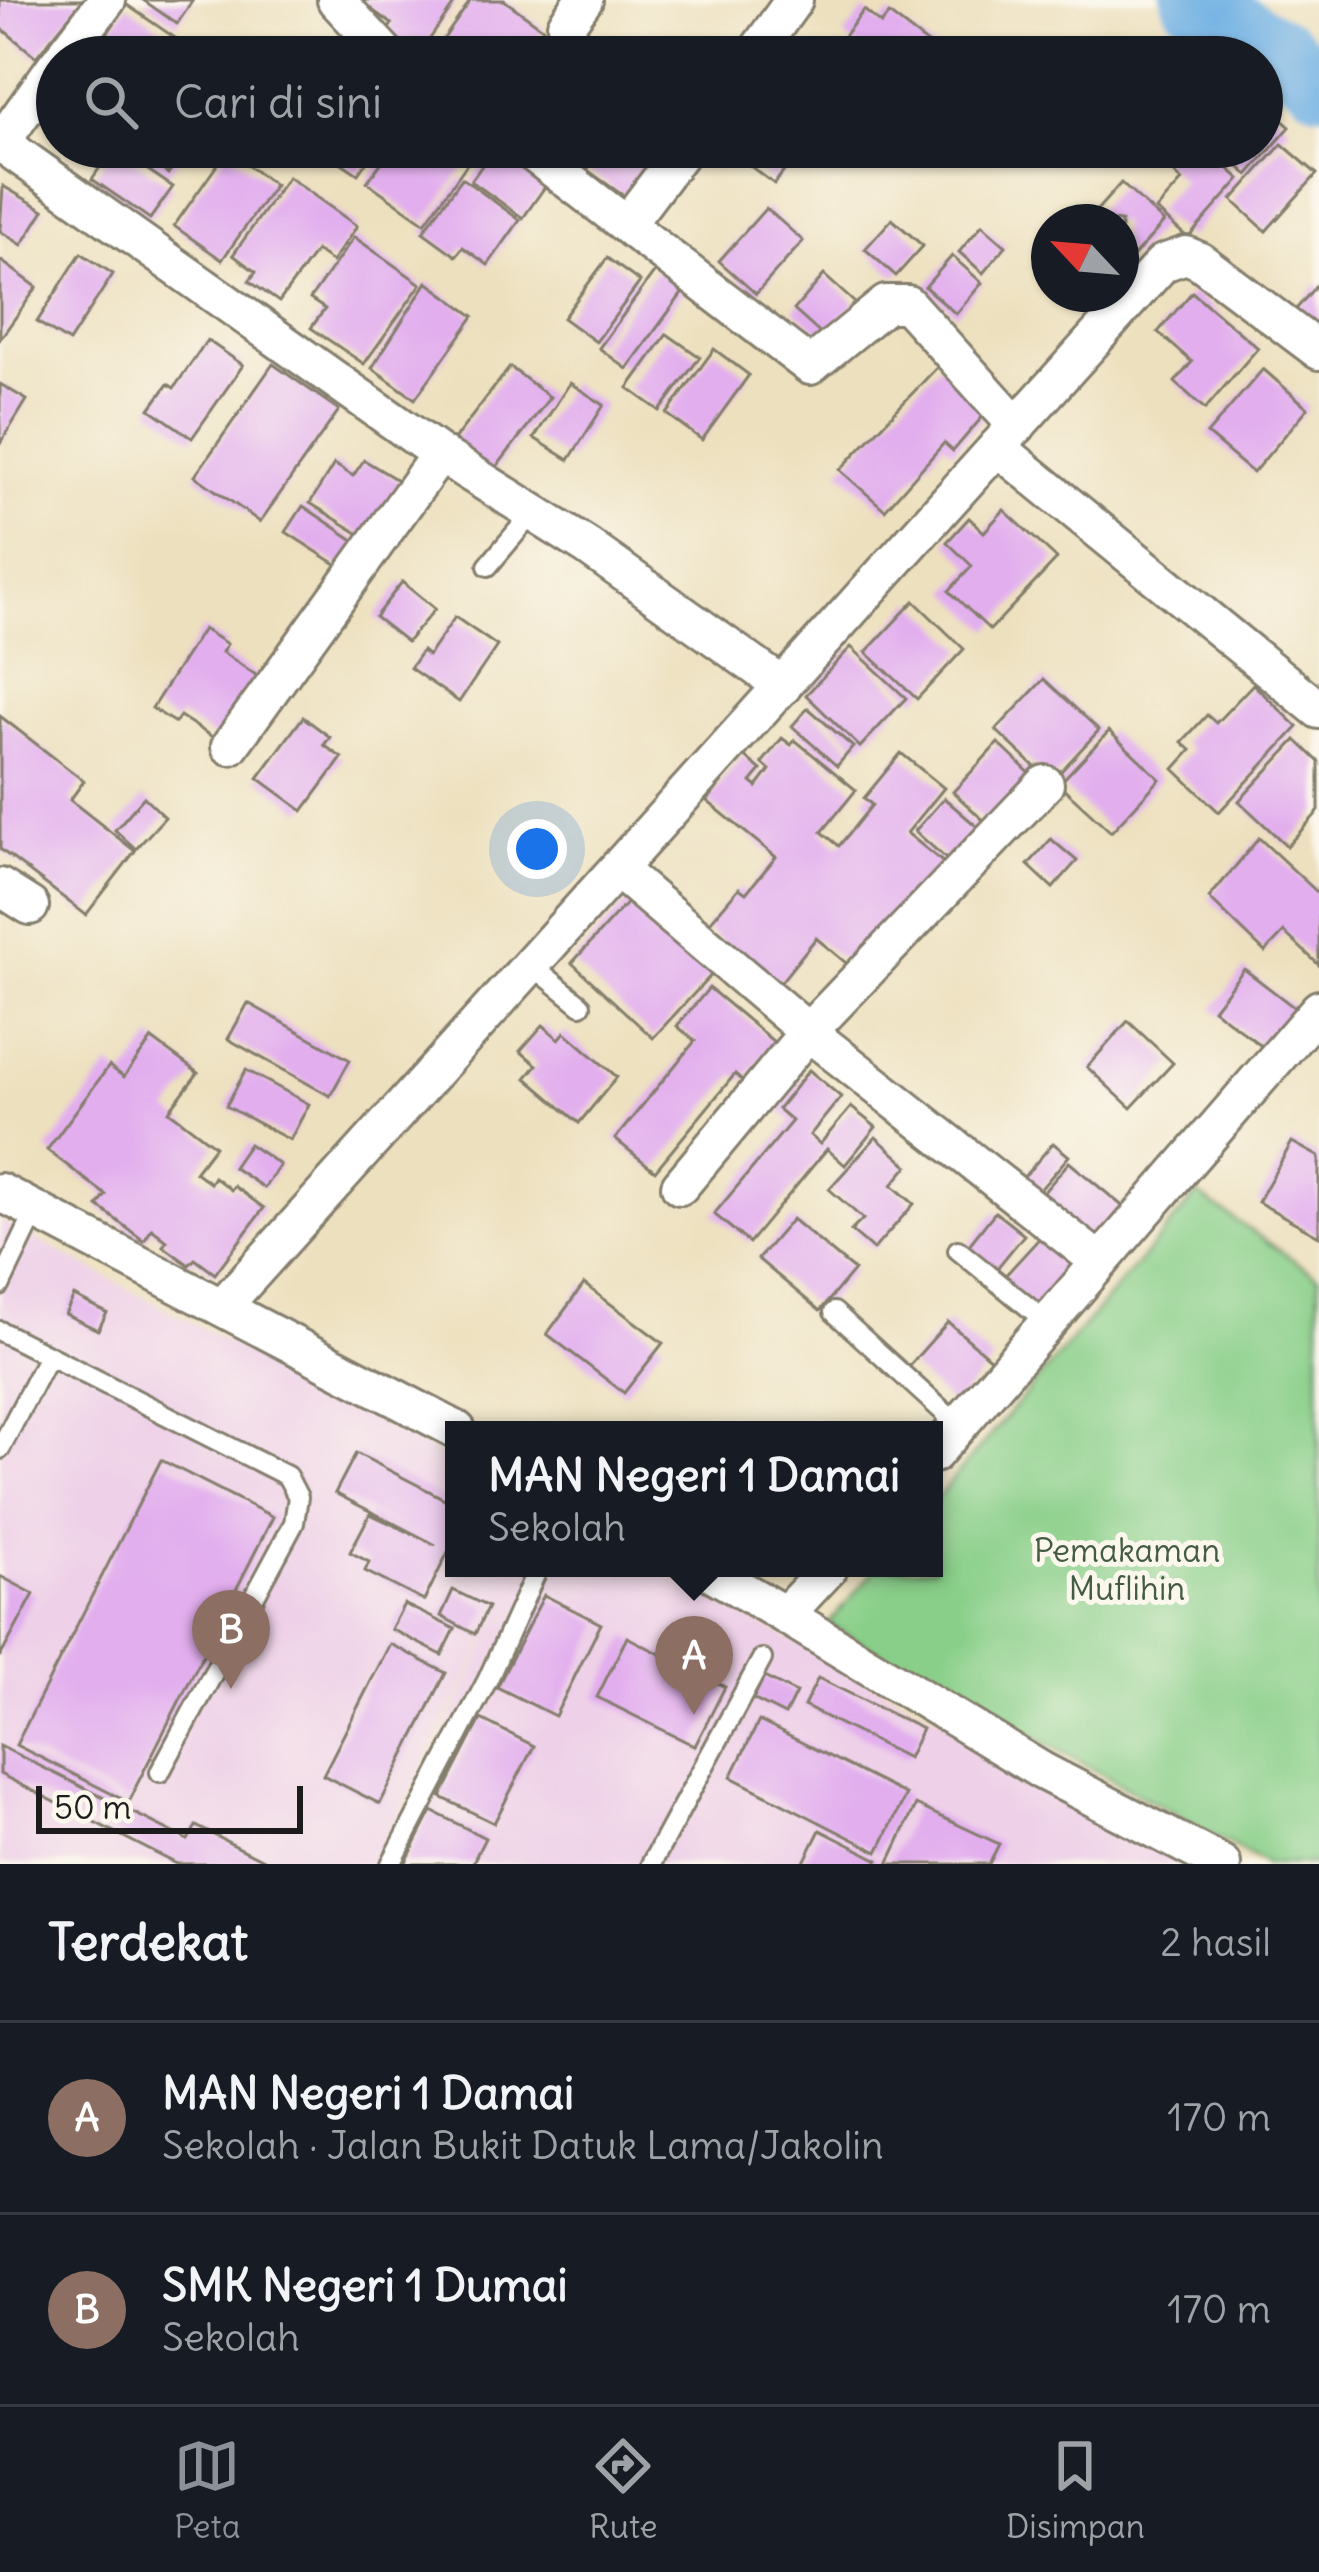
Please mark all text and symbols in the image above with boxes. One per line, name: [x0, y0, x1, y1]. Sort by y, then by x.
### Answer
search box: [36, 36, 1283, 168]
icon: search: [78, 69, 144, 135]
text: Cari di sini: [174, 74, 382, 130]
north arrow: [1031, 204, 1139, 312]
your location: [507, 819, 567, 879]
popup: [445, 1421, 943, 1577]
text: MAN Negeri 1 Damai: [488, 1447, 900, 1503]
text: Sekolah: [488, 1503, 626, 1552]
park label: Pemakaman Muflihin: [1034, 1529, 1220, 1609]
pin: B: [192, 1590, 270, 1689]
pin: A: [655, 1616, 733, 1715]
scale bar: [36, 1780, 303, 1833]
text: 50 m: [54, 1786, 131, 1828]
text: Terdekat: [48, 1910, 248, 1974]
text: 2 hasil: [1160, 1918, 1271, 1967]
text: MAN Negeri 1 Damai: [162, 2065, 574, 2121]
text: A: [74, 2093, 100, 2142]
text: 170 m: [1167, 2093, 1271, 2142]
text: Sekolah · Jalan Bukit Datuk Lama/Jakolin: [162, 2121, 884, 2170]
text: SMK Negeri 1 Dumai: [162, 2257, 568, 2313]
text: B: [74, 2285, 100, 2334]
text: 170 m: [1167, 2285, 1271, 2334]
text: Sekolah: [162, 2313, 300, 2362]
tab: Peta: [174, 2433, 241, 2547]
tab: Rute: [589, 2433, 658, 2547]
tab: Disimpan: [1006, 2433, 1145, 2547]

